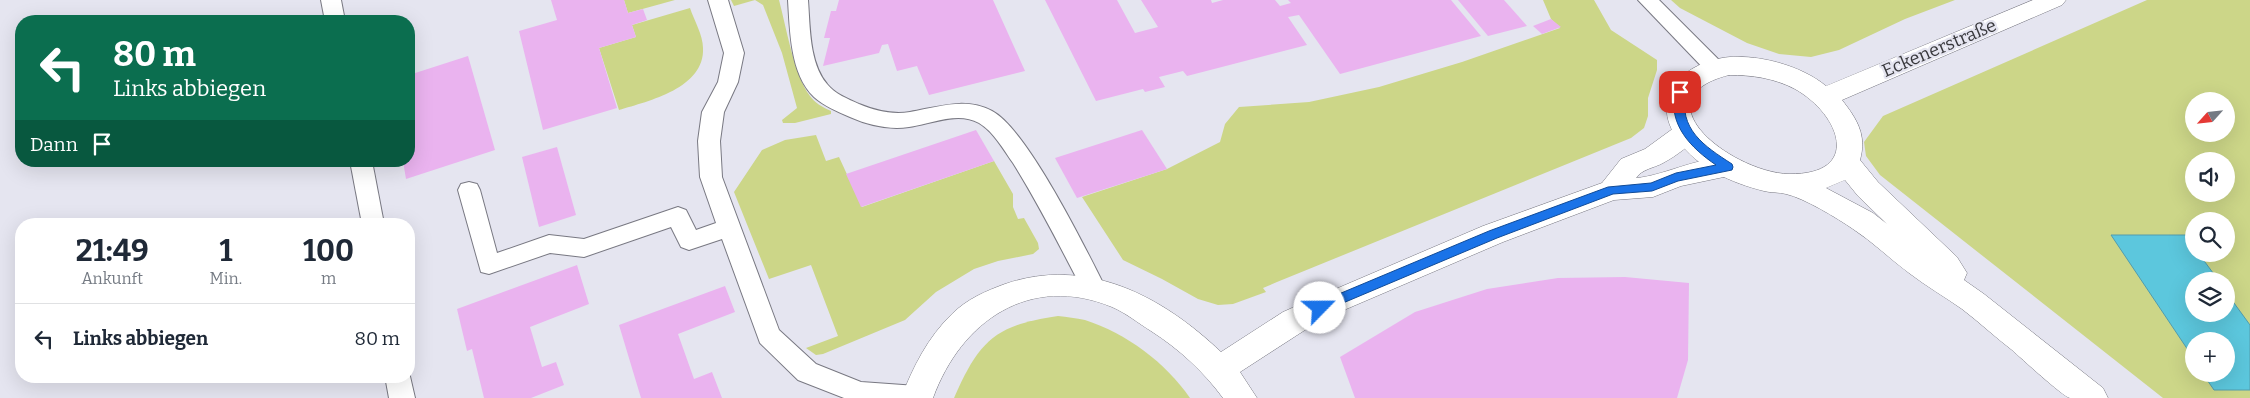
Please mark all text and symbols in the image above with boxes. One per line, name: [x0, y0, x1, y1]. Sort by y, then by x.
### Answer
street label: Eckenerstraße: [1879, 14, 1999, 82]
text: 80 m: [113, 33, 196, 75]
icon: left: [30, 35, 95, 100]
pin: [1659, 71, 1701, 113]
text: Links abbiegen: [113, 75, 266, 102]
icon: arrive: [1666, 78, 1694, 106]
north arrow: [2185, 92, 2235, 142]
map controls: [2185, 92, 2235, 382]
icon: arrive: [88, 130, 116, 158]
text: Dann: [30, 133, 78, 156]
button: sound: [2185, 152, 2235, 202]
button: search: [2185, 212, 2235, 262]
text: 21:49: [76, 233, 149, 269]
text: 1: [219, 233, 232, 269]
text: 100: [303, 233, 354, 269]
text: Ankunft: [81, 269, 143, 288]
text: Min.: [210, 269, 242, 288]
text: m: [321, 269, 336, 288]
button: layers: [2185, 272, 2235, 322]
position arrow: [1293, 281, 1345, 333]
icon: left: [30, 325, 58, 353]
text: Links abbiegen: [73, 327, 208, 350]
text: 80 m: [354, 327, 400, 350]
button: +: [2185, 332, 2235, 382]

